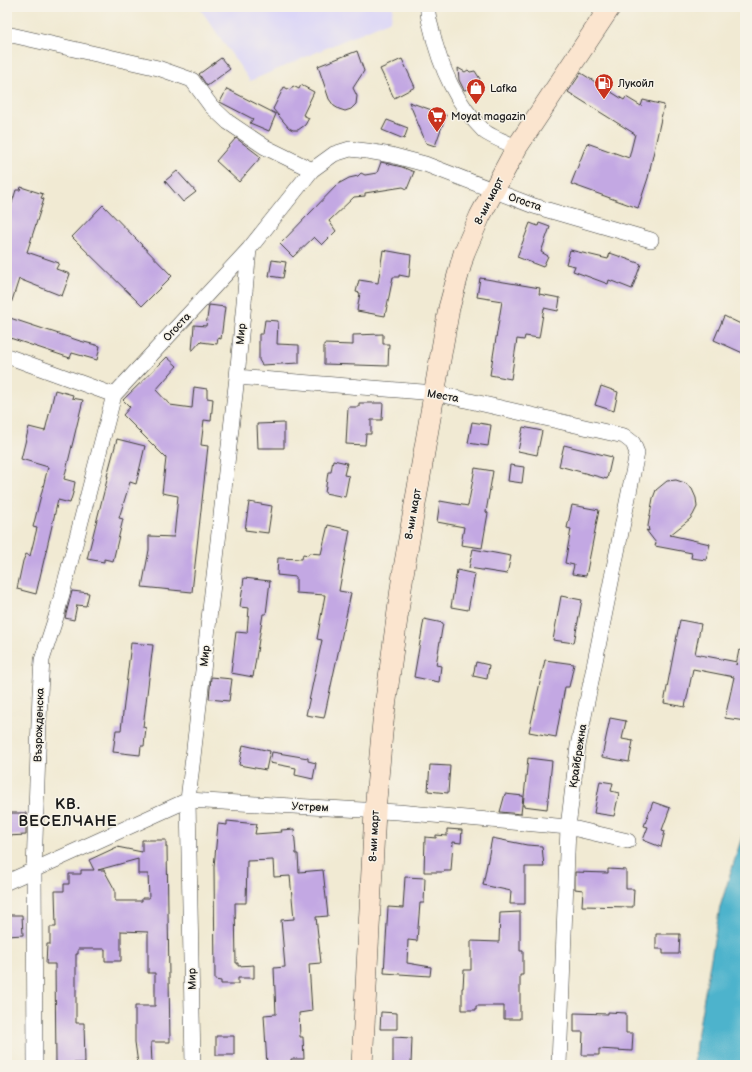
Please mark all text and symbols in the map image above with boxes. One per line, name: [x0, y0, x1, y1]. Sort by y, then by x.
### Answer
fuel station icon: Лукойл: [593, 72, 615, 100]
shop icon: Lafka: [465, 77, 487, 105]
place label: Лукойл: [617, 77, 654, 90]
place label: Lafka: [490, 82, 517, 95]
supermarket icon: Moyat magazin: [426, 105, 448, 133]
place label: Moyat magazin: [451, 110, 526, 123]
street label: 8-ми март: [471, 175, 507, 227]
street label: Огоста: [507, 190, 544, 214]
street label: Огоста: [160, 310, 194, 344]
street label: Мир: [234, 322, 248, 345]
street label: Места: [426, 387, 460, 405]
street label: 8-ми март: [402, 487, 424, 541]
street label: Мир: [197, 644, 213, 667]
street label: Възрожденска: [31, 687, 47, 762]
street label: Крайбрежна: [567, 722, 590, 789]
district label: КВ. ВЕСЕЛЧАНЕ: [18, 795, 118, 831]
street label: Устрем: [291, 800, 329, 814]
street label: 8-ми март: [366, 810, 382, 862]
street label: Мир: [185, 967, 199, 990]

